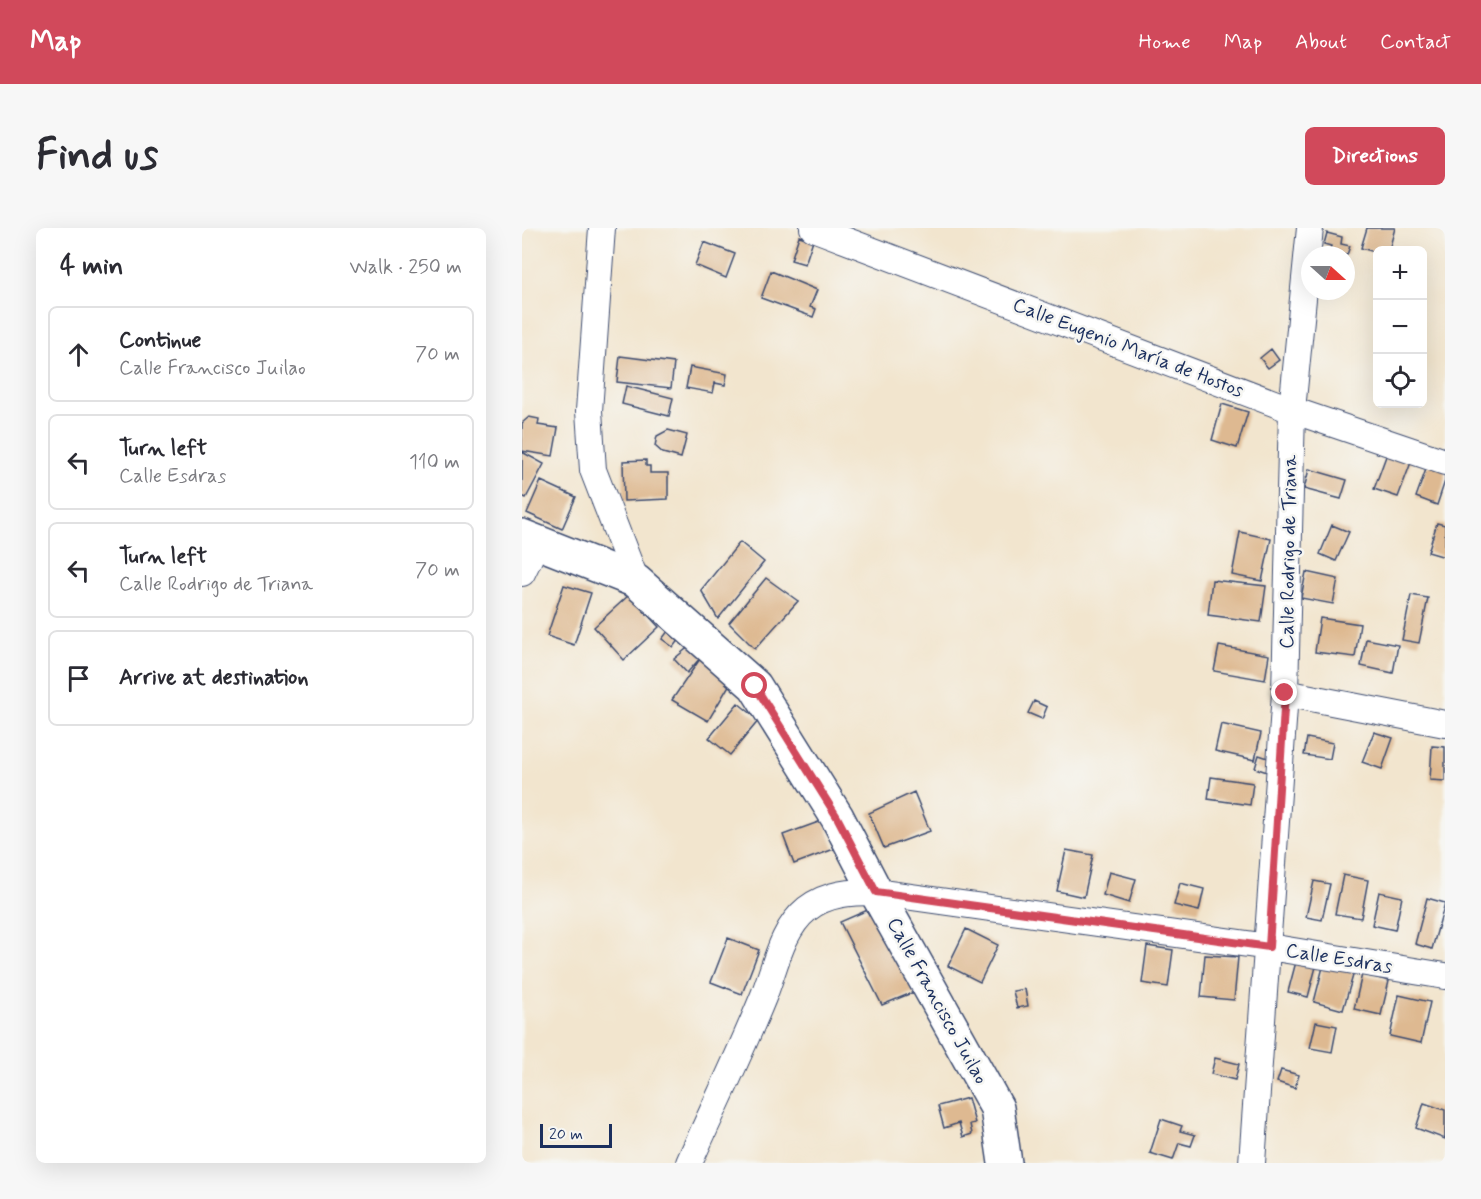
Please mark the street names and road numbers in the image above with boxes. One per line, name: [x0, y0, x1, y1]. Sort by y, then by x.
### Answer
street label: Calle Eugenio María de Hostos: [1009, 291, 1248, 405]
street label: Calle Rodrigo de Triana: [1274, 454, 1304, 649]
street label: Calle Francisco Juilao: [880, 913, 994, 1089]
street label: Calle Esdras: [1284, 937, 1394, 981]

